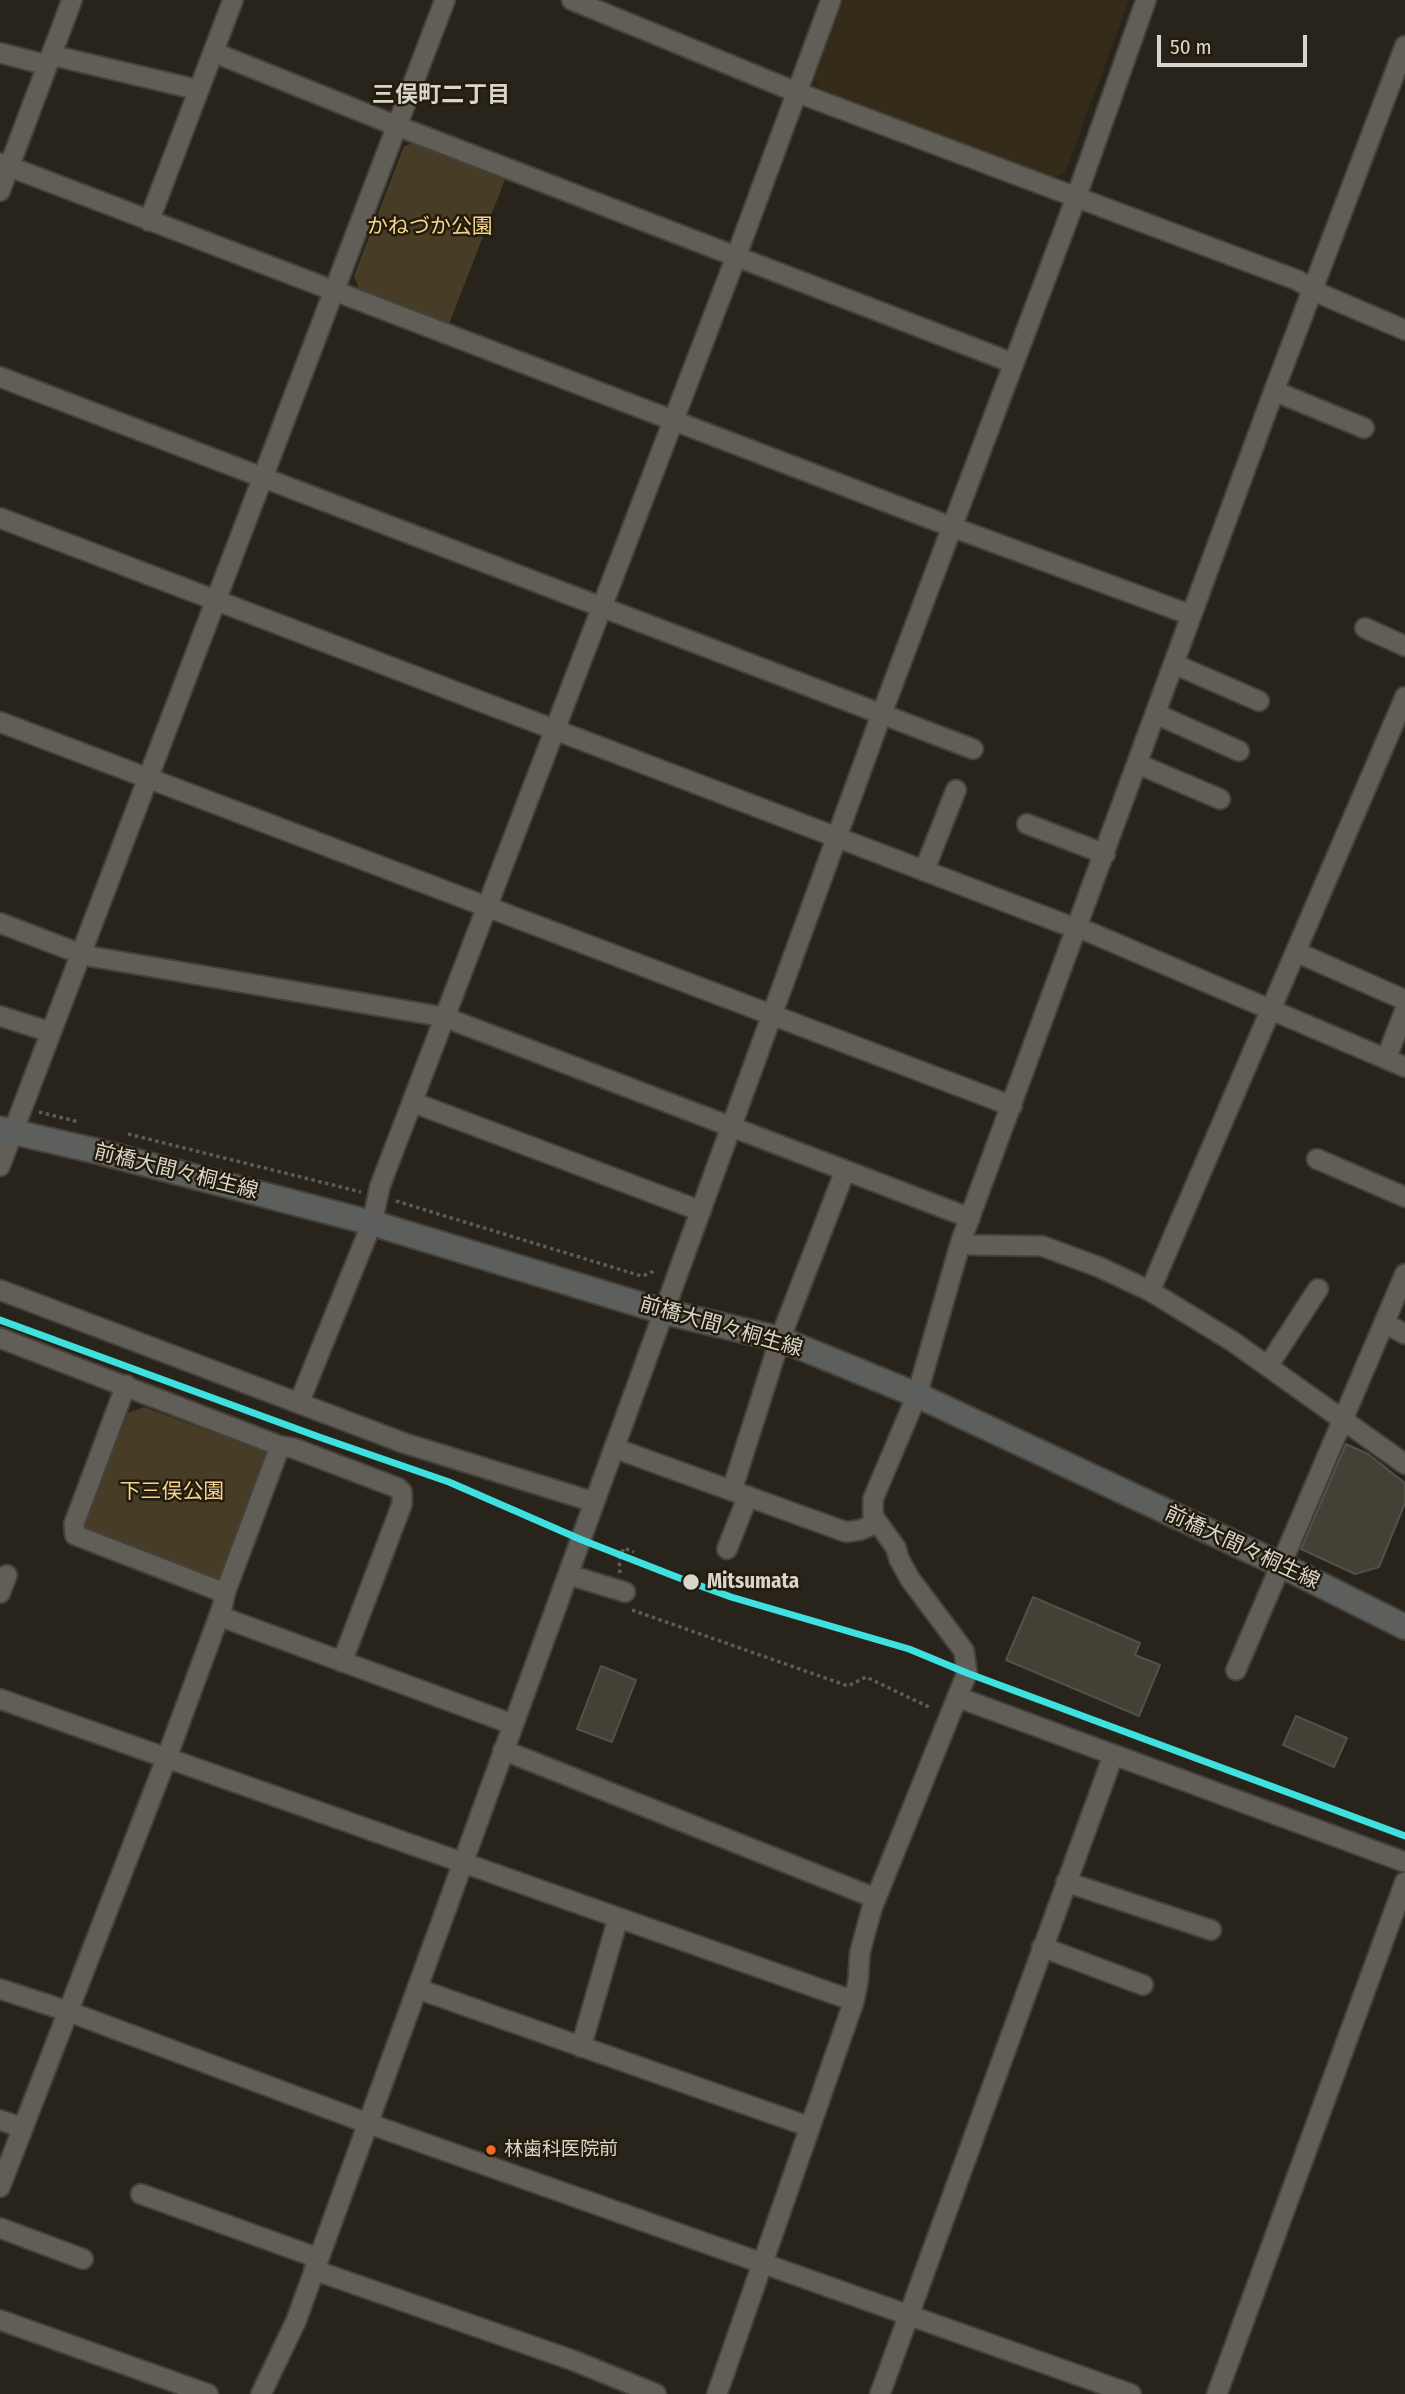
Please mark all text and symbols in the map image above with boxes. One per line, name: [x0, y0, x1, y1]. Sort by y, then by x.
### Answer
scale bar: [1160, 21, 1310, 65]
text: 50 m: [1170, 34, 1212, 60]
district label: 三俣町二丁目: [372, 82, 510, 110]
park label: かねづか公園: [367, 214, 493, 240]
street label: 前橋大間々桐生線: [91, 1139, 261, 1205]
street label: 前橋大間々桐生線: [637, 1292, 805, 1362]
park label: 下三俣公園: [120, 1479, 224, 1505]
street label: 前橋大間々桐生線: [1161, 1501, 1323, 1595]
place label: Mitsumata: [707, 1569, 799, 1595]
marker: Mitsumata: [681, 1572, 701, 1592]
place label: 林歯科医院前: [504, 2139, 618, 2161]
marker: 林歯科医院前: [484, 2143, 498, 2157]

